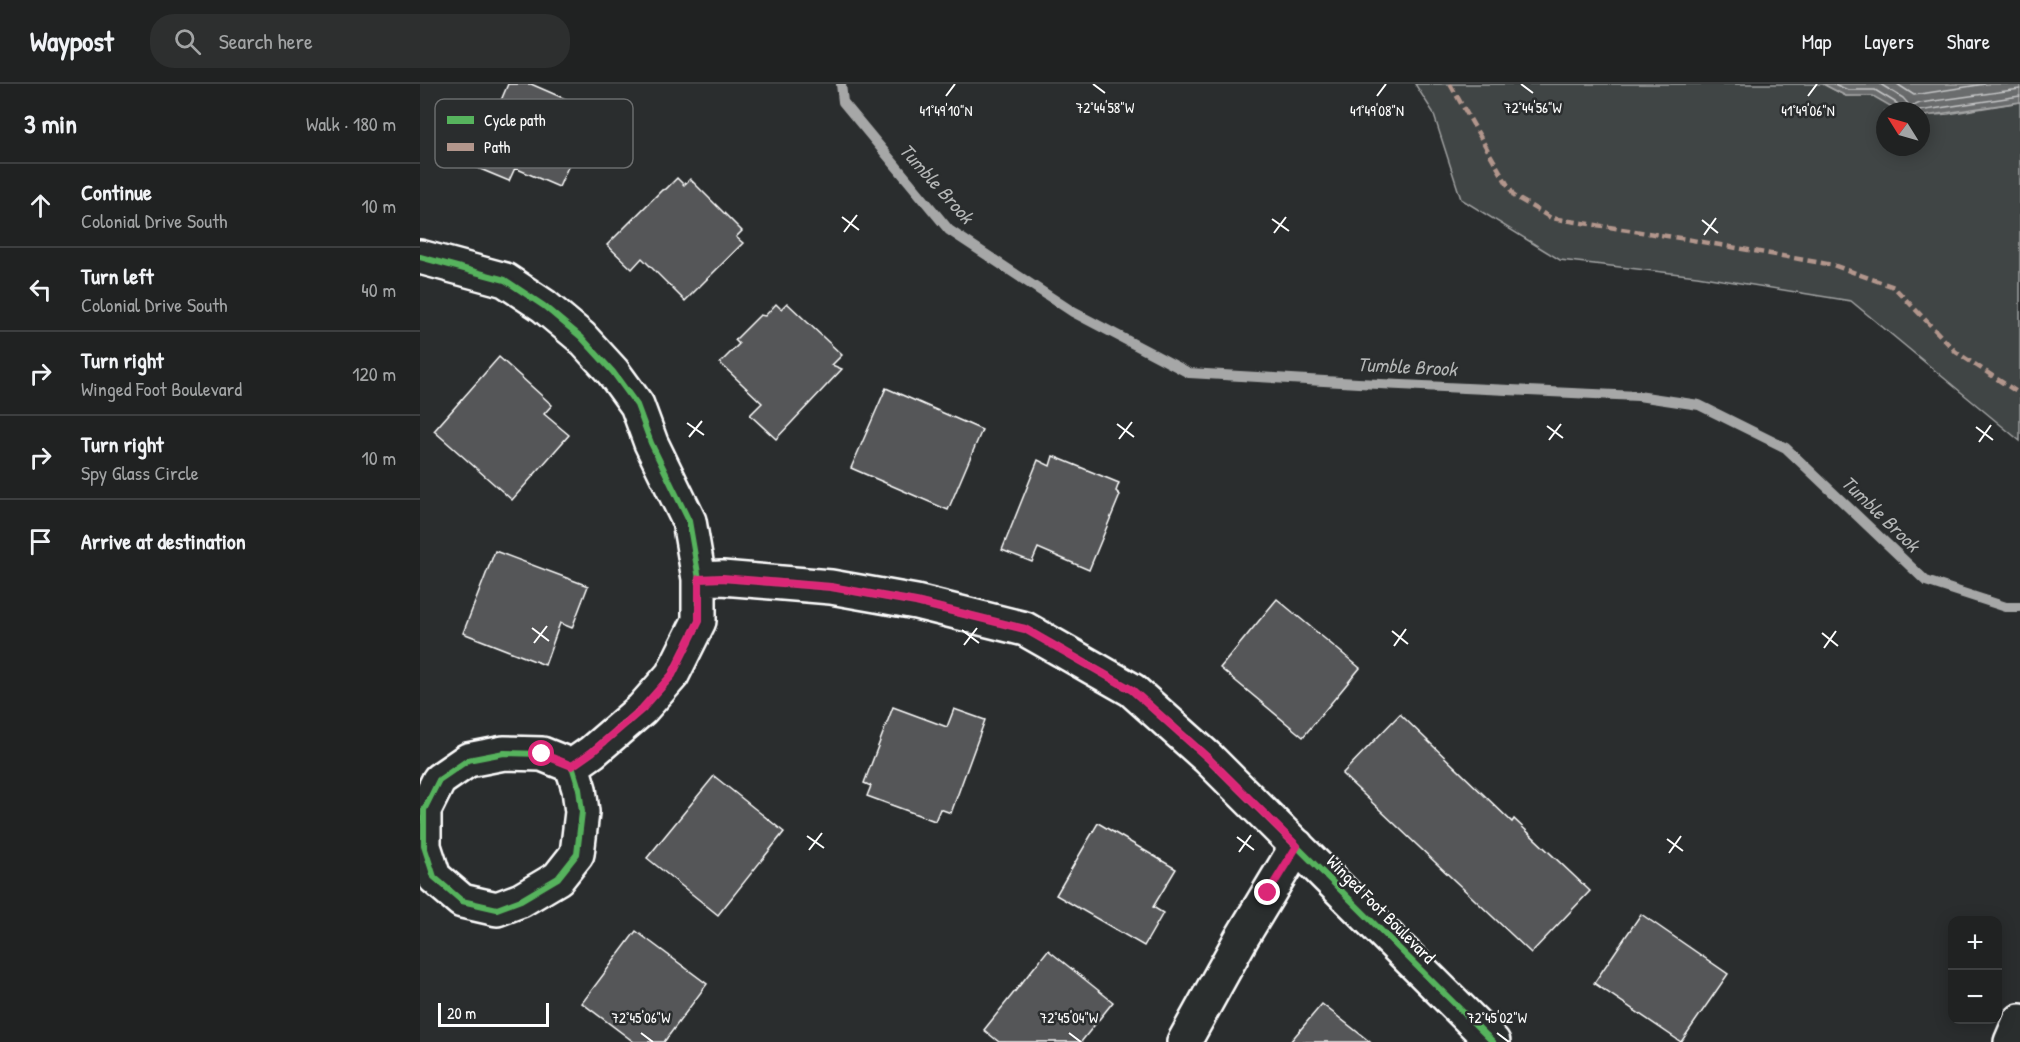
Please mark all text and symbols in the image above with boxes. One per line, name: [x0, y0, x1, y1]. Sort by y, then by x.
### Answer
search box: [150, 14, 570, 68]
text: Waypost: [30, 22, 114, 60]
icon: search: [171, 25, 204, 58]
text: Search here: [219, 26, 313, 56]
text: Map: [1802, 27, 1831, 56]
text: Layers: [1864, 27, 1914, 56]
text: Share: [1947, 27, 1990, 56]
text: 72°44'58"W: [1076, 97, 1135, 118]
text: 72°44'56"W: [1504, 97, 1563, 118]
legend: [435, 99, 633, 168]
text: 41°49'10"N: [920, 100, 972, 121]
text: 41°49'08"N: [1350, 100, 1404, 121]
text: 41°49'06"N: [1781, 100, 1835, 121]
north arrow: [1876, 102, 1930, 156]
text: 3 min: [24, 106, 77, 141]
text: Cycle path: [484, 109, 546, 131]
text: Walk · 180 m: [306, 110, 396, 137]
text: Path: [484, 136, 510, 158]
water label: Tumble Brook: [894, 137, 981, 230]
text: Continue: [81, 177, 152, 207]
icon: ahead: [24, 189, 57, 222]
text: 10 m: [362, 192, 396, 219]
text: Colonial Drive South: [81, 207, 227, 234]
text: Turn left: [81, 261, 154, 291]
icon: left: [24, 273, 57, 306]
text: 40 m: [361, 276, 396, 303]
text: Colonial Drive South: [81, 291, 227, 318]
text: Turn right: [81, 345, 164, 375]
water label: Tumble Brook: [1357, 350, 1459, 382]
icon: right: [24, 357, 57, 390]
text: 120 m: [352, 360, 396, 387]
text: Winged Foot Boulevard: [81, 375, 242, 402]
text: Turn right: [81, 429, 164, 459]
icon: right: [24, 441, 57, 474]
text: 10 m: [362, 444, 396, 471]
text: Spy Glass Circle: [81, 459, 199, 486]
water label: Tumble Brook: [1836, 469, 1927, 558]
icon: arrive: [24, 525, 57, 558]
text: Arrive at destination: [81, 526, 246, 556]
route start: [528, 740, 554, 766]
street label: Winged Foot Boulevard: [1321, 849, 1441, 969]
route end: [1254, 879, 1280, 905]
map controls: [1948, 916, 2002, 1024]
button: +: [1948, 916, 2002, 970]
button: −: [1948, 970, 2002, 1024]
scale bar: [438, 1000, 549, 1028]
text: 20 m: [447, 1002, 476, 1024]
text: 72°45'06"W: [612, 1007, 671, 1028]
text: 72°45'04"W: [1040, 1007, 1099, 1028]
text: 72°45'02"W: [1467, 1007, 1528, 1028]

